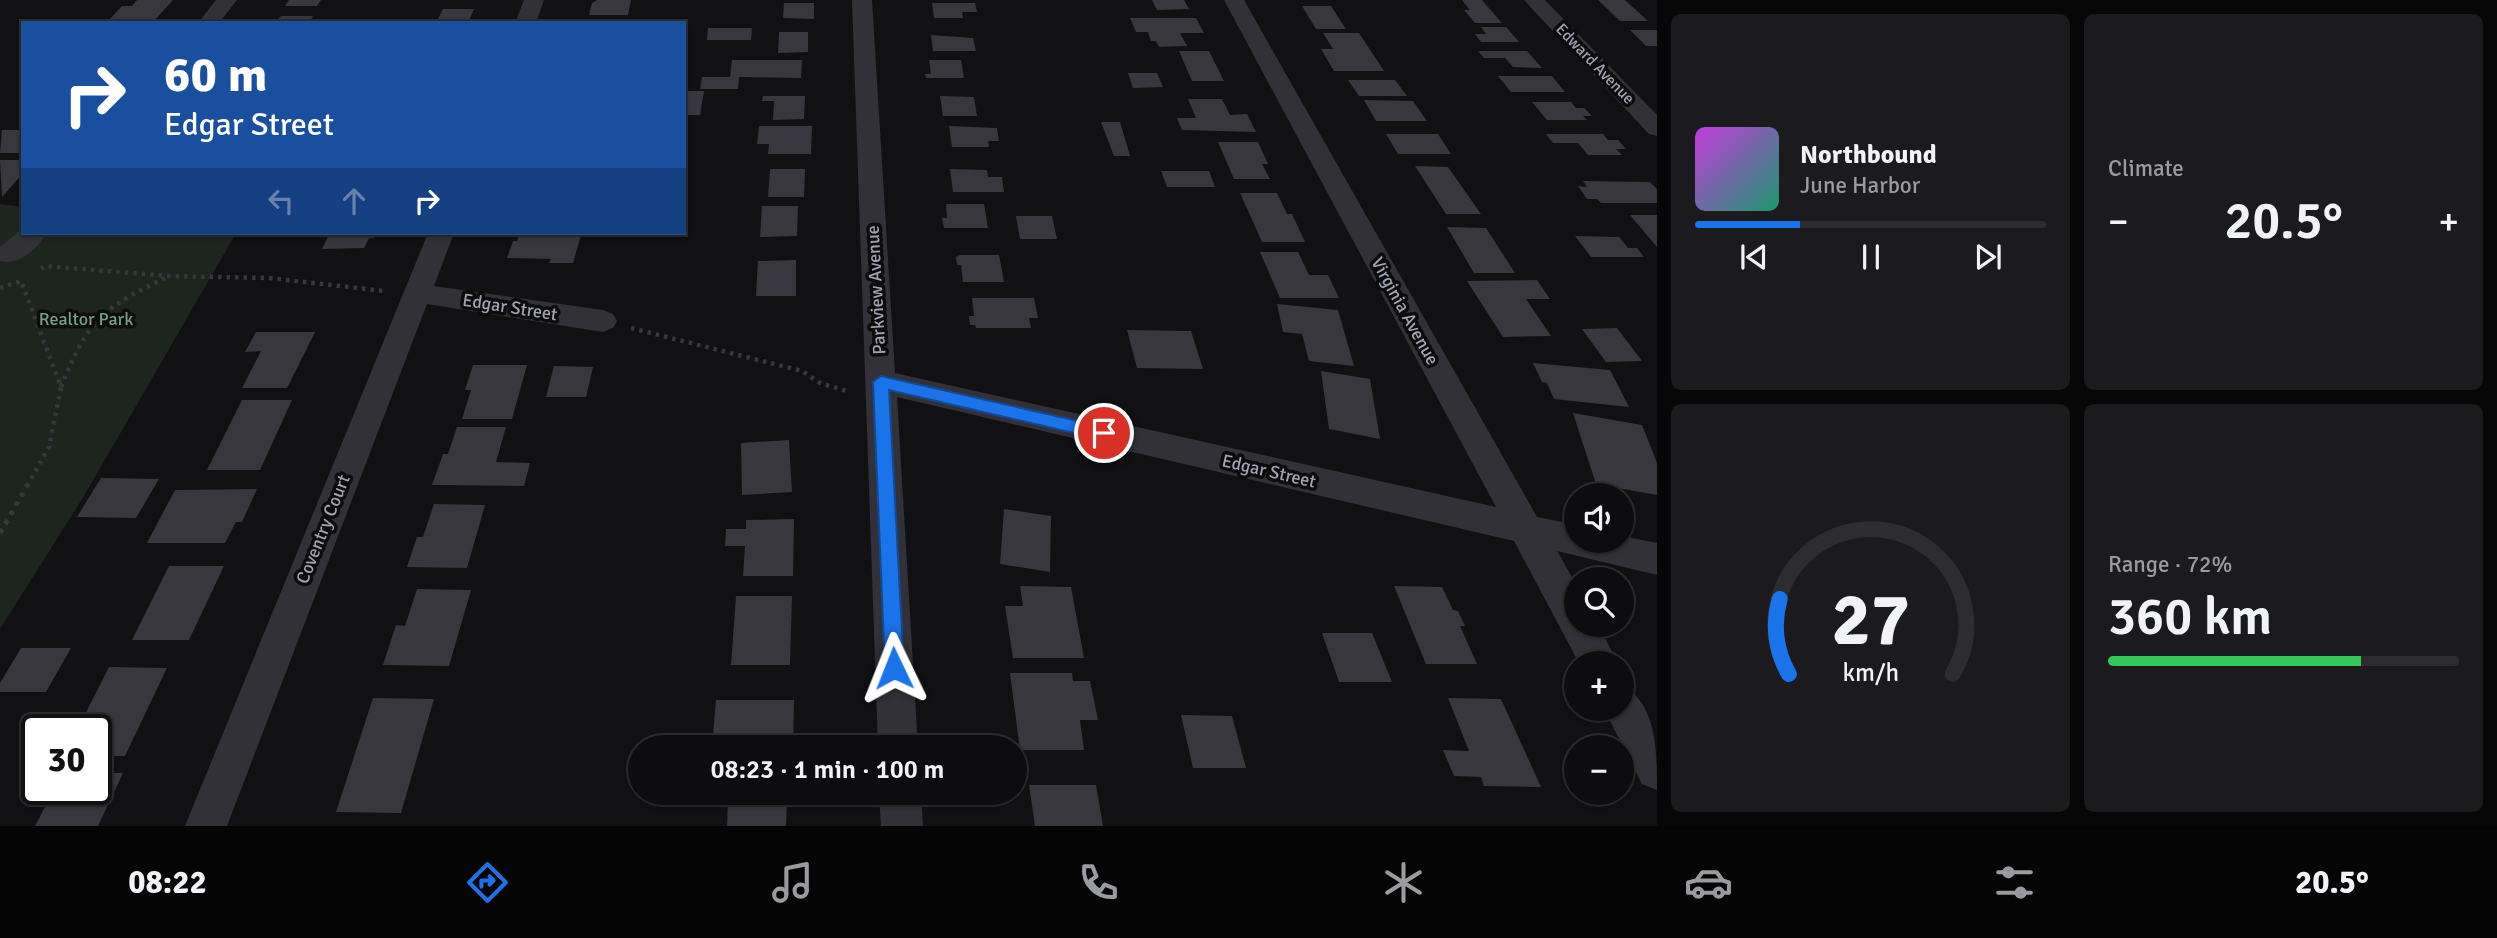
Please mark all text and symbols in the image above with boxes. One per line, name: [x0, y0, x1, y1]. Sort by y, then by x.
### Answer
street label: Edward Avenue: [1551, 19, 1639, 109]
text: 60 m: [164, 45, 267, 105]
icon: right: [49, 49, 140, 140]
text: Edgar Street: [164, 105, 334, 144]
text: Northbound: [1800, 139, 1937, 171]
text: Climate: [2108, 154, 2184, 183]
text: June Harbor: [1800, 171, 1920, 200]
icon: left: [262, 182, 300, 220]
icon: ahead: [335, 182, 373, 220]
icon: right: [408, 182, 446, 220]
text: 20.5°: [2224, 189, 2343, 253]
text: −: [2108, 198, 2129, 245]
text: +: [2438, 198, 2459, 245]
street label: Parkview Avenue: [862, 225, 890, 355]
icon: previous: [1735, 238, 1773, 276]
icon: pause: [1852, 238, 1890, 276]
icon: next: [1969, 238, 2007, 276]
street label: Virginia Avenue: [1366, 253, 1444, 369]
street label: Edgar Street: [461, 289, 559, 325]
park label: Realtor Park: [39, 308, 133, 330]
pin: [1074, 403, 1134, 463]
icon: arrive: [1085, 414, 1123, 452]
street label: Edgar Street: [1220, 450, 1318, 492]
street label: Coventry Court: [291, 471, 355, 587]
map controls: [1564, 483, 1634, 805]
button: sound: [1564, 483, 1634, 553]
text: Range · 72%: [2108, 550, 2232, 579]
button: search: [1564, 567, 1634, 637]
text: 27: [1831, 576, 1910, 665]
text: 360 km: [2108, 585, 2272, 649]
position arrow: [857, 631, 931, 705]
button: +: [1564, 651, 1634, 721]
text: km/h: [1842, 657, 1899, 688]
speed limit sign: 30: [21, 714, 112, 805]
button: −: [1564, 735, 1634, 805]
text: 08:23 · 1 min · 100 m: [711, 754, 944, 786]
icon: directions: [463, 858, 512, 907]
icon: music: [768, 858, 817, 907]
icon: phone: [1074, 858, 1123, 907]
icon: climate: [1379, 858, 1428, 907]
icon: car: [1684, 858, 1733, 907]
icon: filters: [1990, 858, 2039, 907]
text: 08:22: [128, 863, 207, 902]
text: 20.5°: [2295, 863, 2369, 902]

